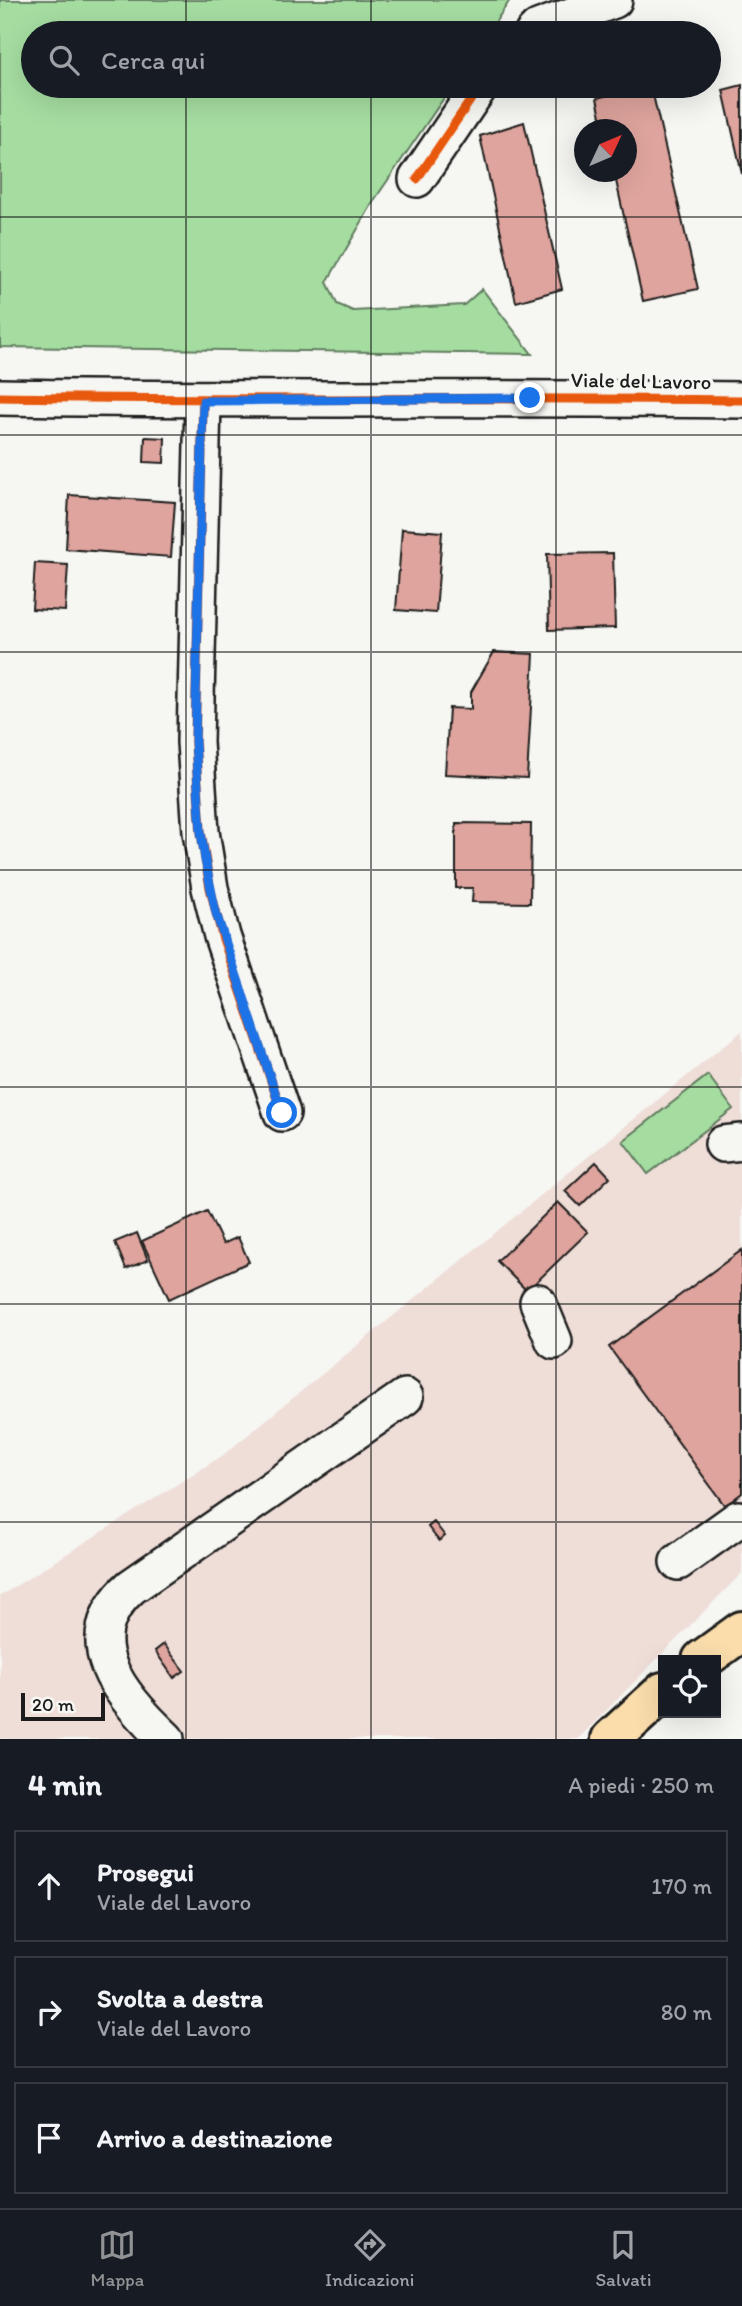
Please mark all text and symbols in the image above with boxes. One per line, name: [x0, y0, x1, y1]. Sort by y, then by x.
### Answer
search box: [21, 21, 721, 98]
icon: search: [45, 41, 83, 79]
text: Cerca qui: [101, 44, 205, 76]
north arrow: [574, 119, 637, 182]
street label: Viale del Lavoro: [570, 367, 712, 394]
route end: [514, 382, 545, 413]
route start: [266, 1097, 297, 1128]
map controls: [658, 1655, 721, 1718]
button: locate: [658, 1655, 721, 1718]
scale bar: [21, 1690, 105, 1722]
text: 20 m: [32, 1693, 74, 1716]
text: 4 min: [28, 1766, 102, 1803]
text: A piedi · 250 m: [568, 1771, 714, 1799]
text: Prosegui: [97, 1856, 194, 1888]
icon: ahead: [30, 1867, 68, 1905]
text: 170 m: [651, 1872, 712, 1900]
text: Viale del Lavoro: [97, 1888, 251, 1916]
text: Svolta a destra: [97, 1982, 263, 2014]
icon: right: [30, 1993, 68, 2031]
text: 80 m: [661, 1998, 712, 2026]
text: Viale del Lavoro: [97, 2014, 251, 2042]
icon: arrive: [30, 2119, 68, 2157]
text: Arrivo a destinazione: [97, 2122, 333, 2154]
tab: Mappa: [90, 2226, 144, 2291]
tab: Indicazioni: [325, 2226, 415, 2291]
tab: Salvati: [595, 2226, 652, 2291]

